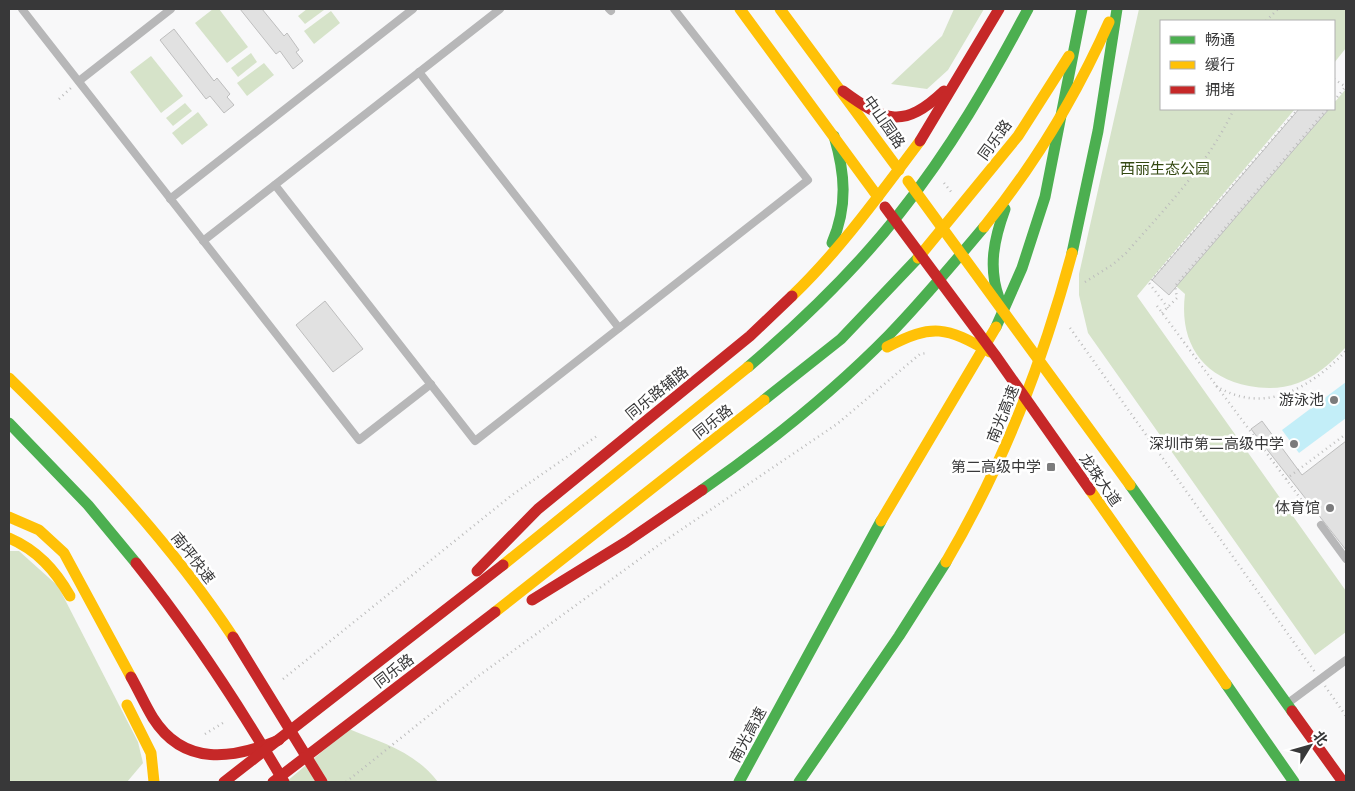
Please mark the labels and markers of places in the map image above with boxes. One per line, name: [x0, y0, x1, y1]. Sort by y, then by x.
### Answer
place label: 游泳池: [1279, 389, 1324, 409]
marker: 游泳池: [1328, 394, 1340, 406]
place label: 深圳市第二高级中学: [1149, 433, 1284, 453]
marker: 深圳市第二高级中学: [1288, 438, 1300, 450]
place label: 第二高级中学: [951, 456, 1041, 476]
marker: 第二高级中学: [1045, 461, 1057, 473]
place label: 体育馆: [1275, 497, 1320, 517]
marker: 体育馆: [1324, 502, 1336, 514]

